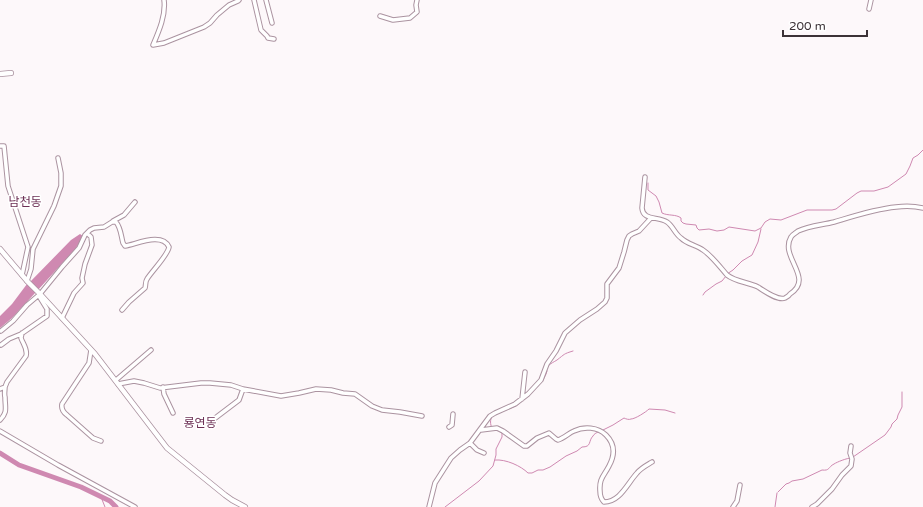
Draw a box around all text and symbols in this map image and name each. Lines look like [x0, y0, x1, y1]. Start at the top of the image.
scale bar [783, 12, 867, 38]
text: 200 m [789, 19, 826, 33]
district label: 남천동 [8, 195, 42, 209]
district label: 룡연동 [183, 416, 217, 430]

